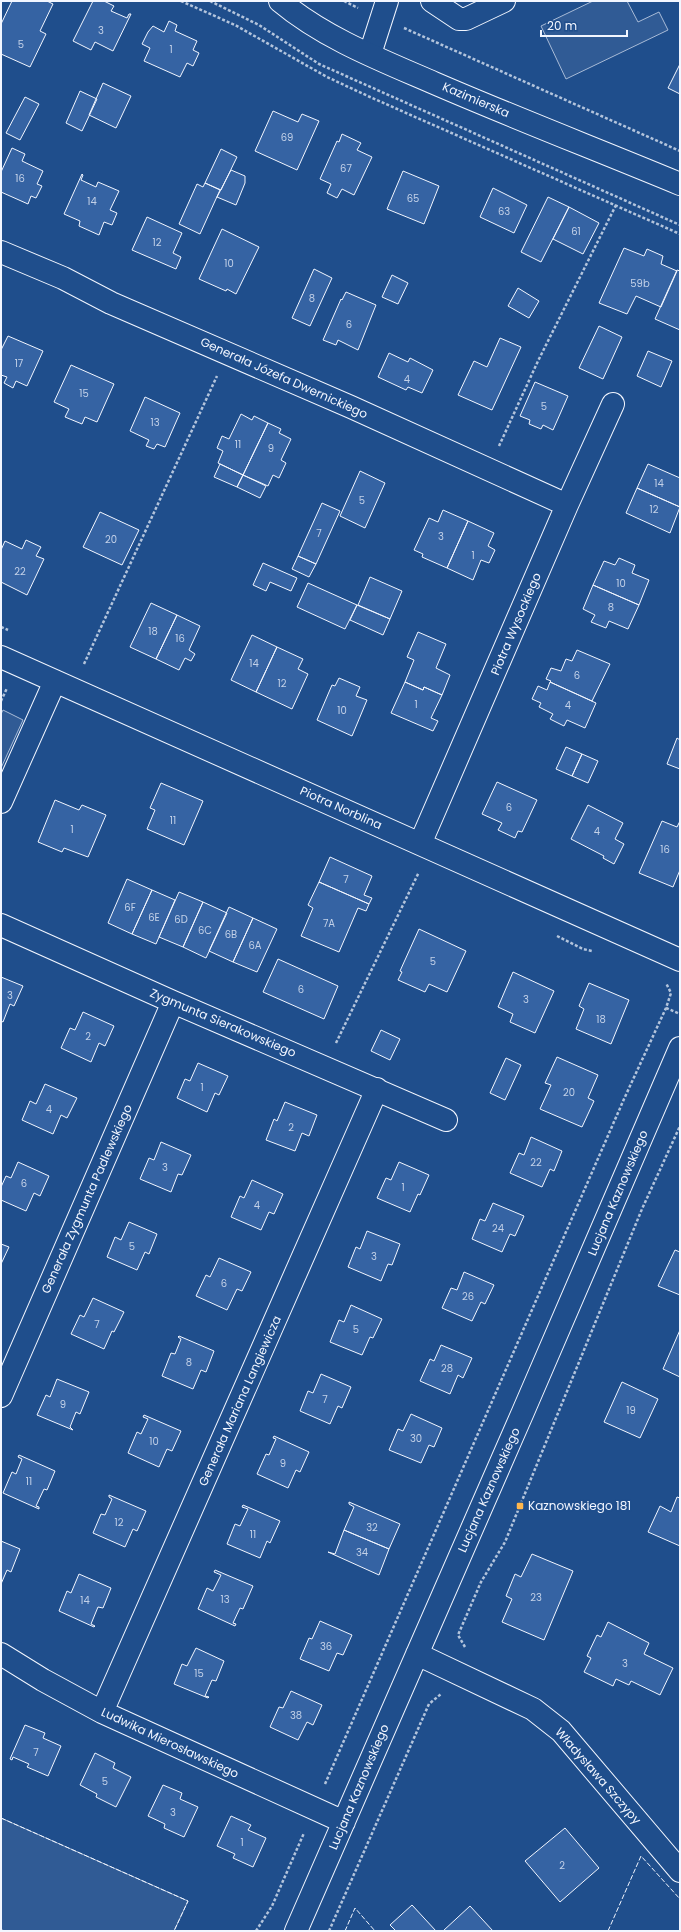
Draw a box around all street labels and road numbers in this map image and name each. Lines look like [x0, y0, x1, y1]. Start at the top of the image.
street label: Kazimierska [440, 78, 512, 121]
street label: Generała Józefa Dwernickiego [198, 333, 371, 422]
street label: Piotra Wysockiego [486, 570, 545, 678]
street label: Piotra Norblina [297, 782, 385, 833]
street label: Zygmunta Sierakowskiego [148, 984, 299, 1061]
street label: Generała Zygmunta Padlewskiego [37, 1101, 136, 1296]
street label: Lucjana Kaznowskiego [583, 1127, 652, 1258]
street label: Generała Mariana Langiewicza [194, 1313, 285, 1489]
street label: Lucjana Kaznowskiego [453, 1424, 524, 1555]
street label: Ludwika Mierosławskiego [99, 1703, 242, 1782]
street label: Lucjana Kaznowskiego [324, 1721, 393, 1852]
street label: Władysława Szczypy [552, 1724, 645, 1828]

